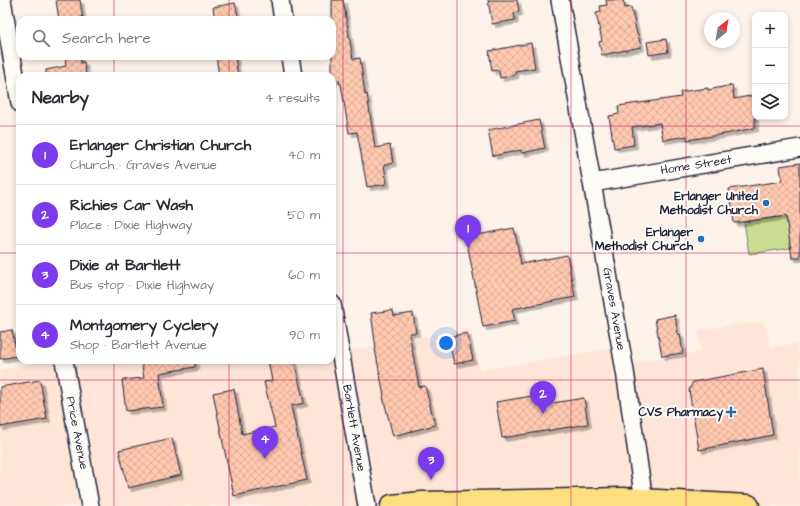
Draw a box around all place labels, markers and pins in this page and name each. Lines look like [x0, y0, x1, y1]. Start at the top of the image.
place label: Erlanger United Methodist Church [660, 188, 759, 219]
marker: Erlanger United Methodist Church [761, 198, 771, 208]
pin: 1 [455, 215, 481, 248]
place label: Erlanger Methodist Church [595, 224, 694, 255]
marker: Erlanger Methodist Church [696, 234, 706, 244]
pin: 2 [530, 381, 556, 414]
place label: CVS Pharmacy [639, 404, 723, 422]
marker: CVS Pharmacy [726, 407, 736, 417]
pin: 4 [252, 426, 278, 459]
pin: 3 [418, 447, 444, 480]

